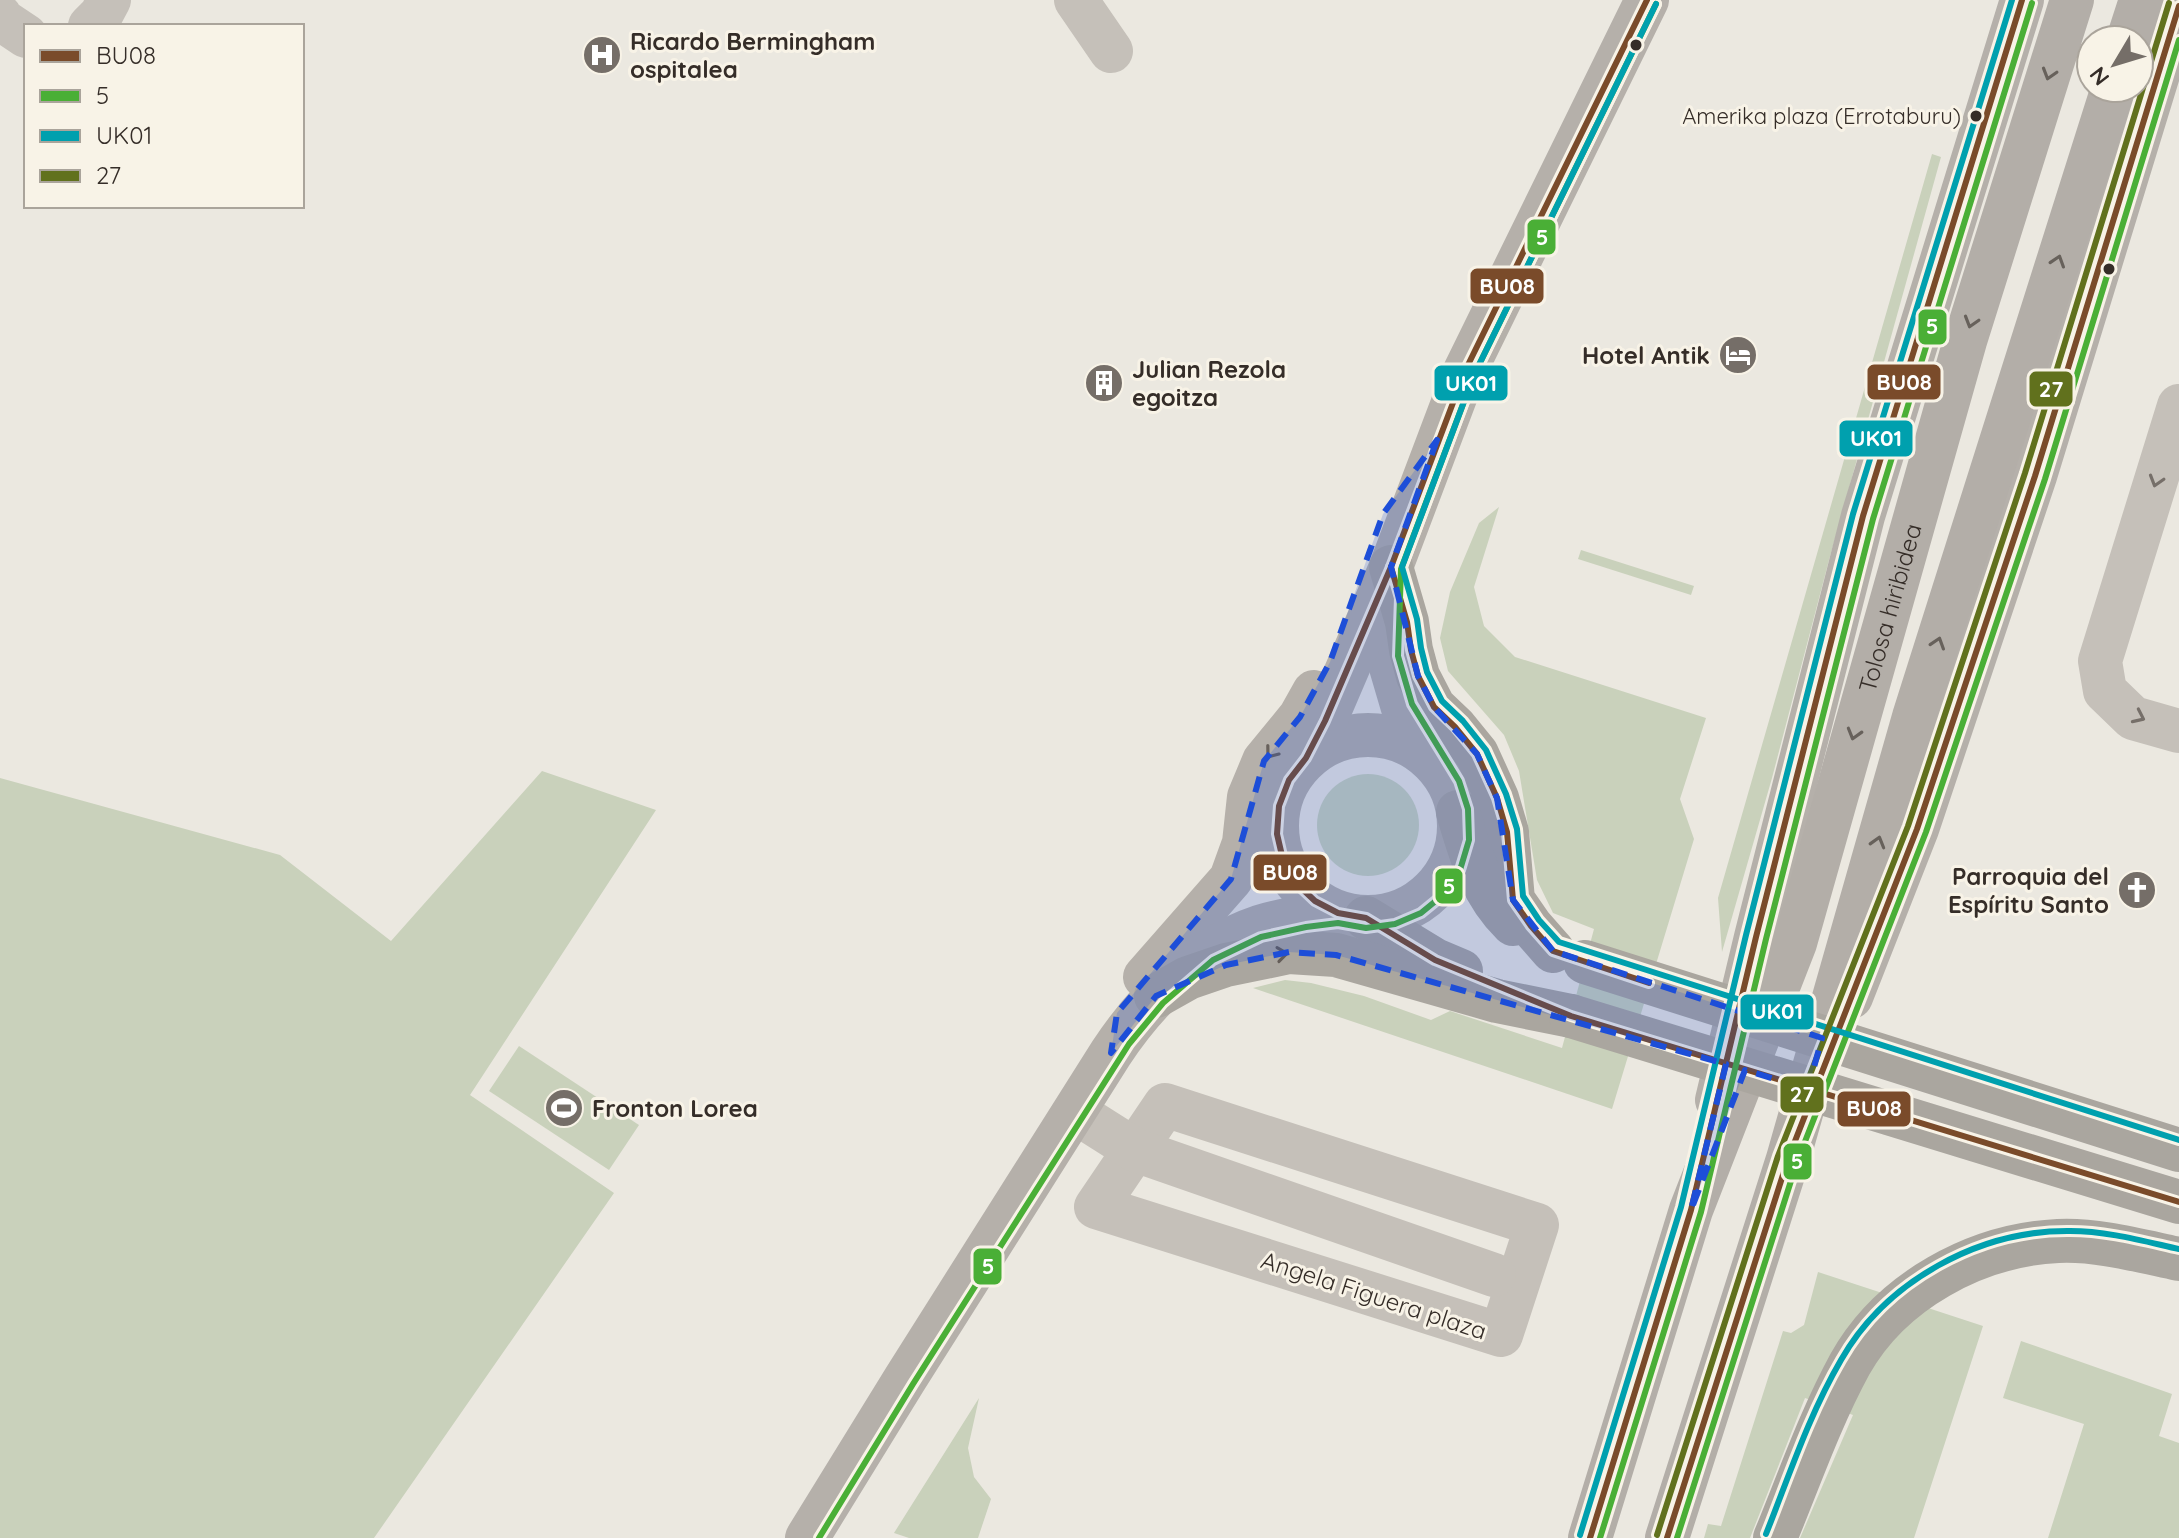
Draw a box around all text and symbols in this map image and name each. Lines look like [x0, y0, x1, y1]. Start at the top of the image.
legend [24, 24, 304, 208]
north arrow [2075, 24, 2155, 104]
place label: Ricardo Bermingham ospitalea [630, 26, 875, 84]
hospital icon: Ricardo Bermingham ospitalea [581, 34, 623, 76]
unlabelled marker [1628, 37, 1644, 53]
text: BU08 [96, 40, 156, 70]
text: N [2083, 61, 2115, 91]
one-way arrow [2042, 67, 2058, 81]
text: 5 [96, 80, 109, 110]
place label: Amerika plaza (Errotaburu) [1682, 102, 1961, 130]
marker: Amerika plaza (Errotaburu) [1968, 108, 1984, 124]
text: UK01 [96, 120, 152, 150]
text: 27 [96, 160, 121, 190]
line badge: 5 [1526, 218, 1557, 256]
text: 5 [1536, 223, 1548, 251]
one-way arrow [2049, 255, 2065, 269]
unlabelled marker [2101, 261, 2117, 277]
line badge: BU08 [1469, 267, 1545, 305]
text: BU08 [1479, 272, 1535, 300]
line badge: 5 [1917, 308, 1948, 346]
text: 5 [1926, 312, 1938, 340]
one-way arrow [1964, 315, 1980, 329]
hotel icon: Hotel Antik [1717, 334, 1759, 376]
place label: Hotel Antik [1582, 340, 1710, 370]
place label: Julian Rezola egoitza [1132, 354, 1286, 412]
building icon: Julian Rezola egoitza [1083, 362, 1125, 404]
line badge: BU08 [1866, 363, 1942, 401]
line badge: UK01 [1433, 364, 1509, 402]
text: BU08 [1876, 368, 1932, 396]
text: UK01 [1445, 369, 1497, 397]
line badge: 27 [2028, 370, 2074, 408]
text: 27 [2039, 375, 2063, 403]
line badge: UK01 [1838, 419, 1914, 458]
text: UK01 [1850, 424, 1902, 452]
one-way arrow [2149, 474, 2165, 487]
street label: Tolosa hiribidea [1852, 520, 1928, 696]
one-way arrow [1928, 636, 1944, 650]
one-way arrow [2130, 707, 2145, 723]
one-way arrow [1847, 727, 1863, 741]
one-way arrow [1266, 745, 1280, 759]
one-way arrow [1869, 836, 1886, 850]
line badge: BU08 [1252, 853, 1328, 892]
text: BU08 [1262, 858, 1318, 886]
place label: Parroquia del Espíritu Santo [1948, 861, 2109, 919]
line badge: 5 [1434, 867, 1464, 905]
church icon: Parroquia del Espíritu Santo [2116, 869, 2158, 911]
text: 5 [1443, 872, 1455, 900]
one-way arrow [1275, 947, 1288, 964]
line badge: UK01 [1739, 993, 1815, 1031]
text: UK01 [1751, 997, 1803, 1025]
line badge: 27 [1779, 1075, 1825, 1114]
text: 27 [1790, 1080, 1814, 1108]
sports icon: Fronton Lorea [543, 1087, 585, 1129]
line badge: BU08 [1836, 1090, 1912, 1128]
place label: Fronton Lorea [592, 1093, 758, 1123]
text: BU08 [1846, 1094, 1902, 1122]
line badge: 5 [1782, 1142, 1813, 1181]
text: 5 [1791, 1147, 1803, 1175]
street label: Angela Figuera plaza [1257, 1244, 1491, 1346]
line badge: 5 [972, 1247, 1003, 1286]
text: 5 [982, 1252, 994, 1280]

